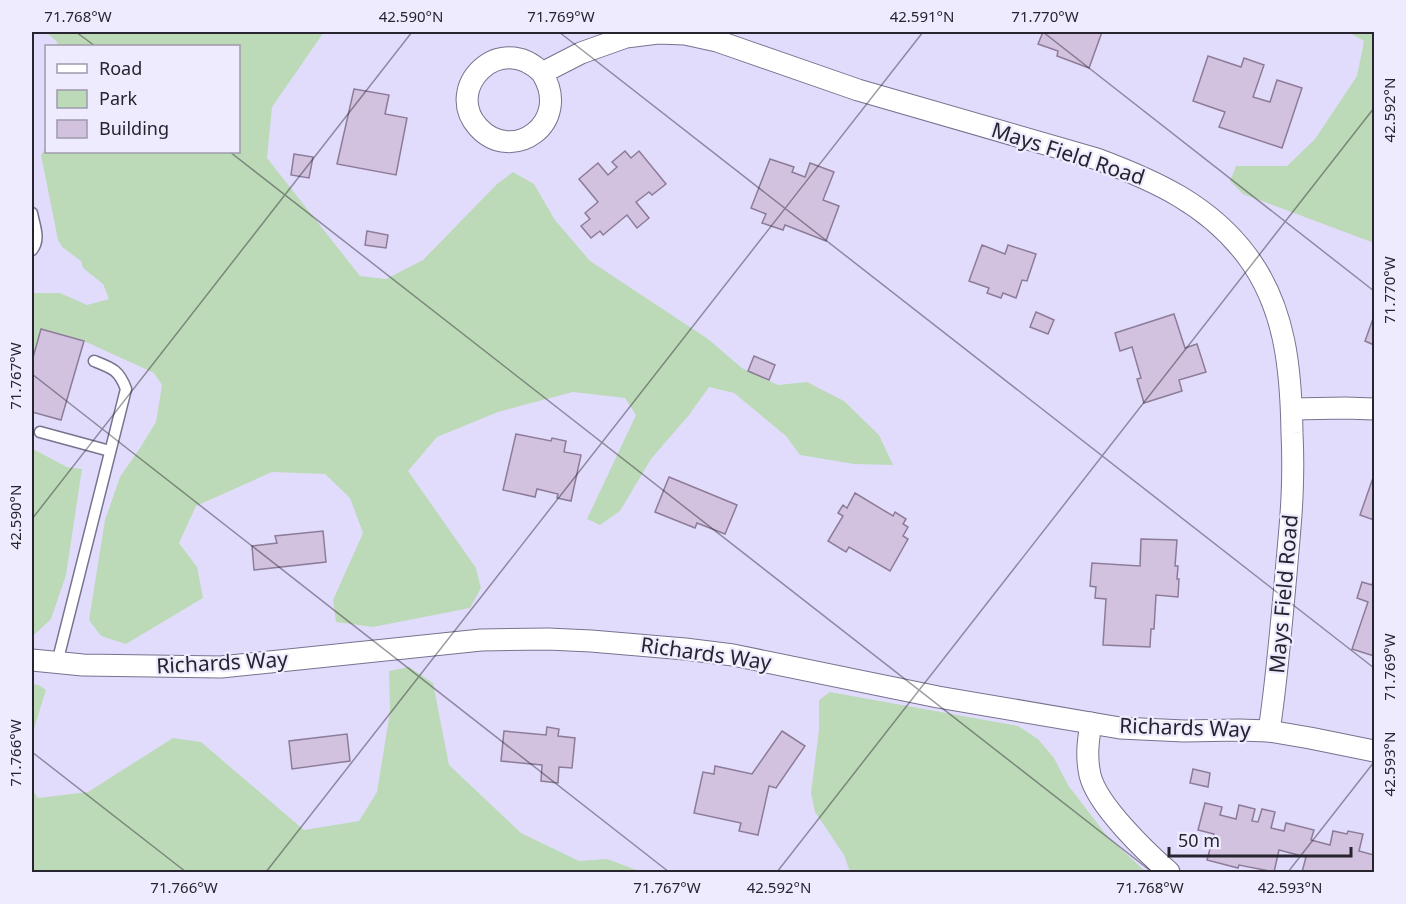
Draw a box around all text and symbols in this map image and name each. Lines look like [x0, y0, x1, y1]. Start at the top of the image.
text: 71.768°W [44, 6, 112, 26]
text: 42.590°N [379, 6, 443, 26]
text: 71.769°W [527, 6, 595, 26]
text: 42.591°N [890, 6, 954, 26]
text: 71.770°W [1011, 6, 1079, 26]
legend [45, 45, 240, 153]
text: Road [99, 56, 142, 80]
text: 42.592°N [1379, 78, 1399, 142]
text: Park [99, 86, 137, 110]
street label: Mays Field Road [988, 115, 1148, 191]
text: Building [99, 116, 169, 140]
text: 71.770°W [1379, 256, 1399, 324]
text: 71.767°W [5, 342, 25, 410]
text: 42.590°N [5, 485, 25, 549]
street label: Mays Field Road [1262, 513, 1304, 675]
street label: Richards Way [639, 630, 774, 676]
text: 71.769°W [1379, 633, 1399, 701]
street label: Richards Way [156, 645, 289, 679]
street label: Richards Way [1119, 711, 1252, 743]
text: 71.766°W [5, 719, 25, 787]
text: 42.593°N [1379, 732, 1399, 796]
scale bar [1169, 820, 1350, 858]
text: 50 m [1178, 828, 1220, 852]
text: 71.766°W [150, 877, 218, 897]
text: 71.767°W [633, 877, 701, 897]
text: 42.592°N [747, 877, 811, 897]
text: 71.768°W [1116, 877, 1184, 897]
text: 42.593°N [1258, 877, 1322, 897]

